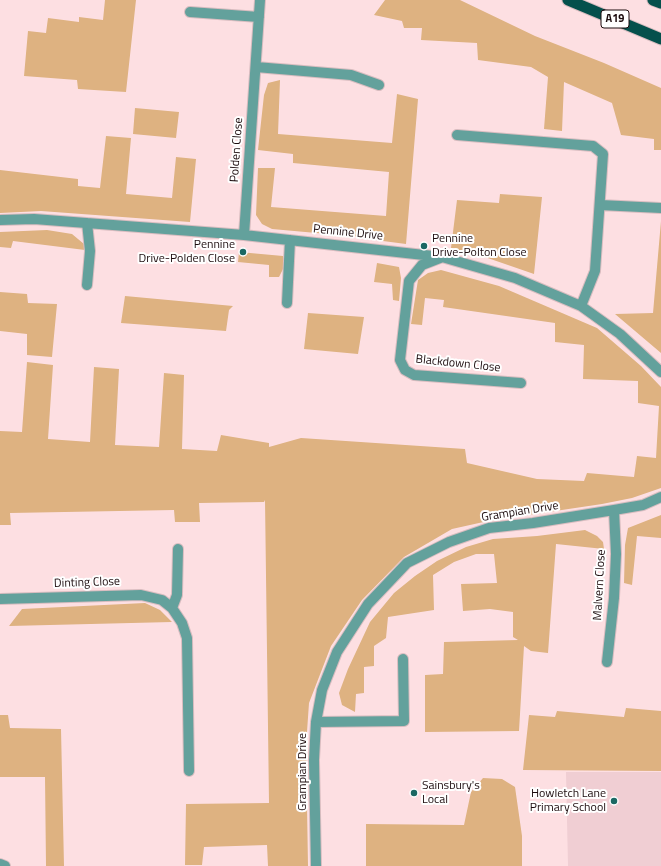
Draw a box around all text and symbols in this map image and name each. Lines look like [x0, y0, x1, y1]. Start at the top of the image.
road number: A19 [601, 10, 629, 28]
street label: Polden Close [228, 117, 246, 183]
street label: Pennine Drive [312, 222, 384, 244]
place label: Pennine Drive-Polton Close [432, 232, 527, 260]
place label: Pennine Drive-Polden Close [139, 238, 235, 266]
marker: Pennine Drive-Polton Close [419, 241, 429, 251]
marker: Pennine Drive-Polden Close [238, 247, 248, 257]
street label: Blackdown Close [415, 352, 501, 376]
street label: Grampian Drive [480, 499, 560, 525]
street label: Malvern Close [591, 549, 609, 621]
street label: Dinting Close [54, 575, 120, 591]
street label: Grampian Drive [296, 733, 310, 811]
place label: Sainsbury's Local [422, 779, 480, 807]
place label: Howletch Lane Primary School [530, 787, 606, 815]
marker: Sainsbury's Local [409, 788, 419, 798]
marker: Howletch Lane Primary School [609, 796, 619, 806]

